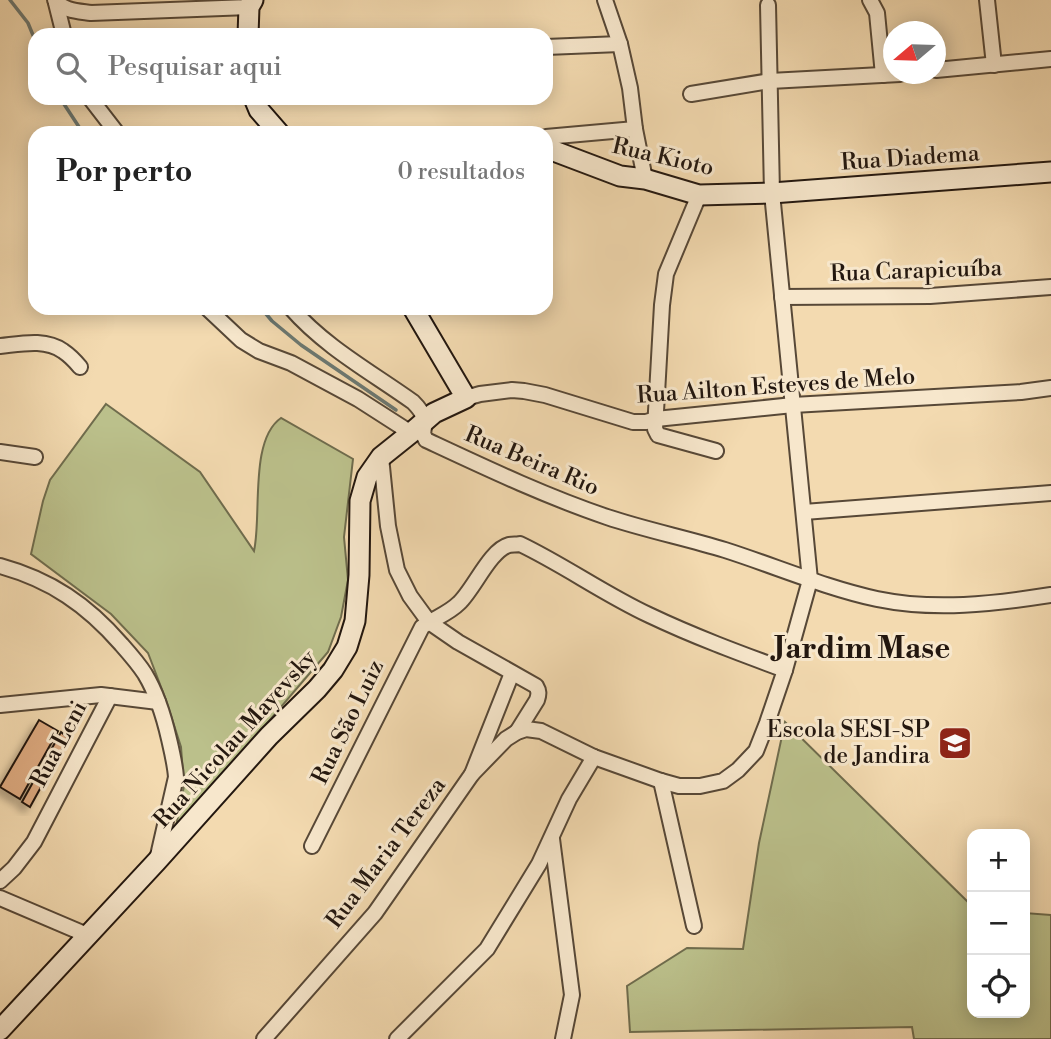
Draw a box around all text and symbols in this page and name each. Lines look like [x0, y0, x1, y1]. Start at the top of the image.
north arrow [883, 21, 946, 84]
search box [28, 28, 553, 105]
icon: search [52, 48, 90, 86]
text: Pesquisar aqui [108, 51, 282, 83]
street label: Rua Kioto [610, 132, 716, 182]
street label: Rua Diadema [840, 139, 981, 177]
text: Por perto [56, 153, 192, 191]
text: 0 resultados [397, 158, 525, 186]
street label: Rua Carapicuíba [829, 254, 1003, 288]
street label: Rua Ailton Esteves de Melo [636, 362, 916, 410]
street label: Rua Beira Rio [461, 420, 603, 502]
district label: Jardim Mase [770, 630, 950, 668]
street label: Rua Nicolau Mayevsky [148, 644, 323, 834]
street label: Rua São Luiz [306, 655, 390, 789]
street label: Rua Leni [25, 696, 93, 792]
place label: Escola SESI-SP de Jandira [767, 716, 930, 770]
school or university icon: Escola SESI-SP de Jandira [936, 724, 974, 762]
street label: Rua Maria Tereza [320, 772, 452, 934]
map controls [967, 829, 1030, 1018]
button: + [967, 829, 1030, 892]
button: − [967, 892, 1030, 955]
button: locate [967, 955, 1030, 1018]

